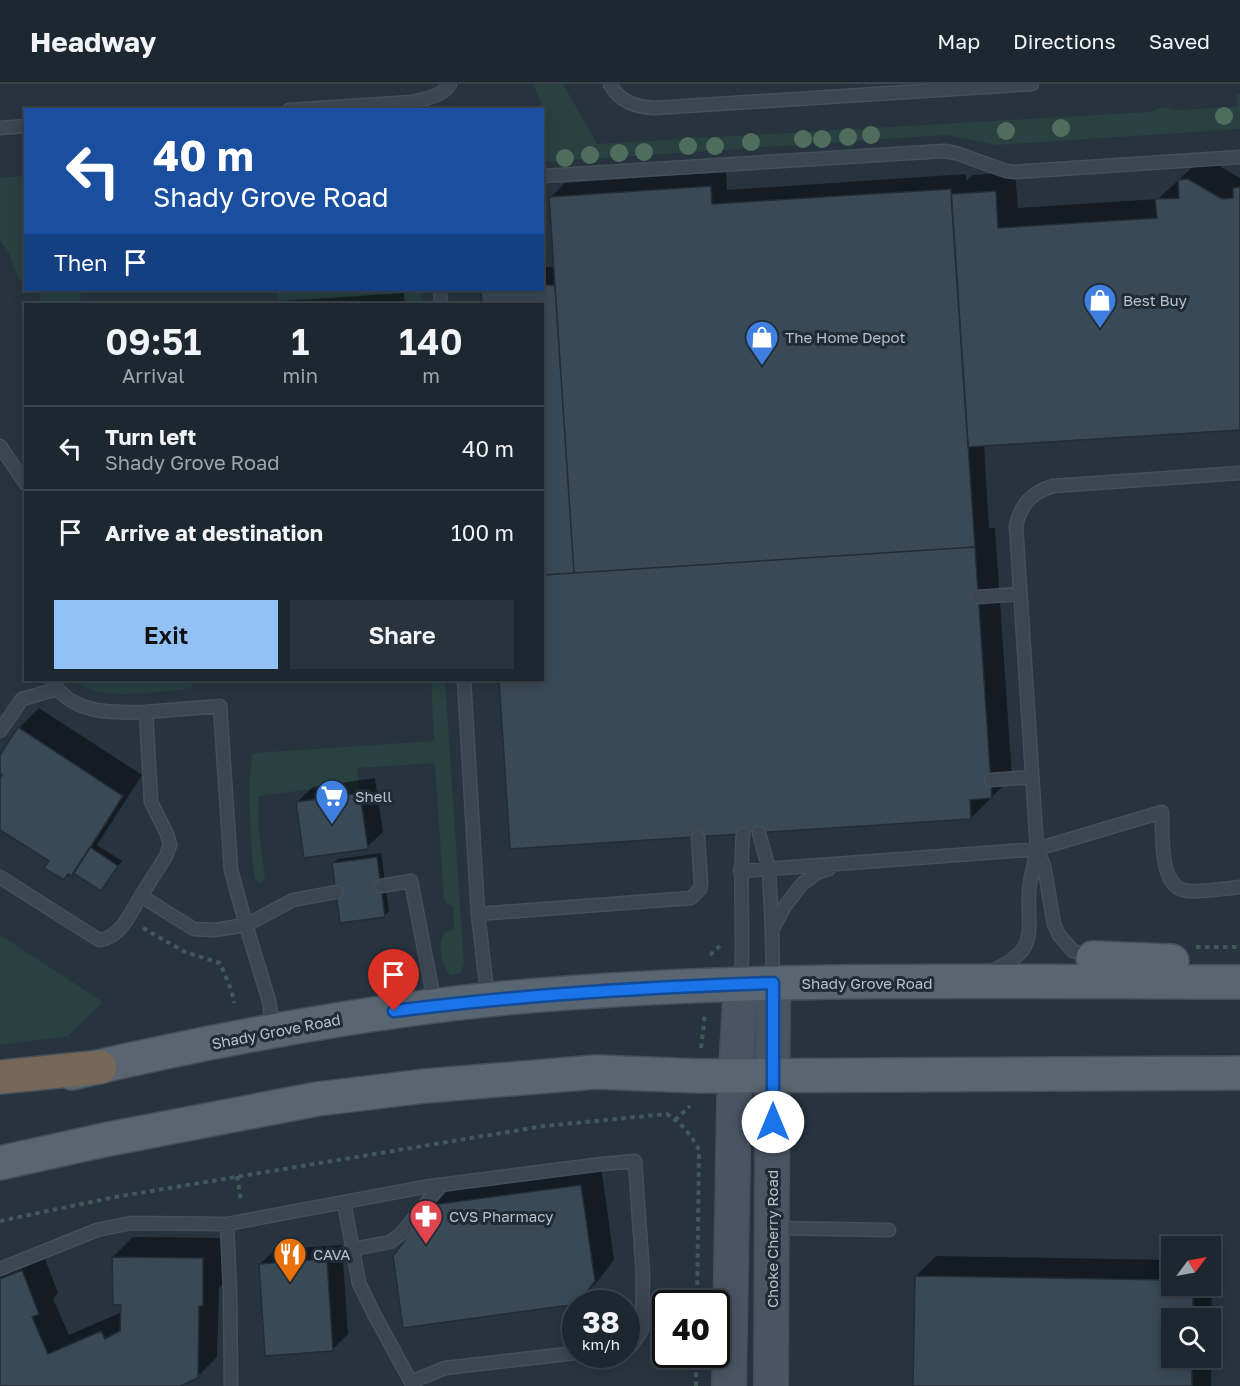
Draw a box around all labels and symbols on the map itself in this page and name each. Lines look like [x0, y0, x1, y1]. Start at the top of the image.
shop icon: Best Buy [1082, 282, 1118, 329]
place label: Best Buy [1123, 291, 1188, 309]
shop icon: The Home Depot [744, 319, 780, 366]
place label: The Home Depot [785, 328, 906, 346]
supermarket icon: Shell [314, 778, 350, 825]
place label: Shell [355, 787, 392, 805]
pin [368, 949, 419, 1011]
street label: Shady Grove Road [802, 974, 932, 992]
street label: Shady Grove Road [210, 1010, 342, 1052]
position arrow [741, 1090, 805, 1154]
street label: Choke Cherry Road [763, 1170, 781, 1308]
pharmacy icon: CVS Pharmacy [408, 1198, 444, 1245]
place label: CVS Pharmacy [449, 1207, 554, 1225]
restaurant icon: CAVA [272, 1236, 308, 1283]
north arrow [1161, 1236, 1221, 1296]
place label: CAVA [313, 1245, 350, 1263]
speed limit sign: 40 [652, 1290, 730, 1368]

